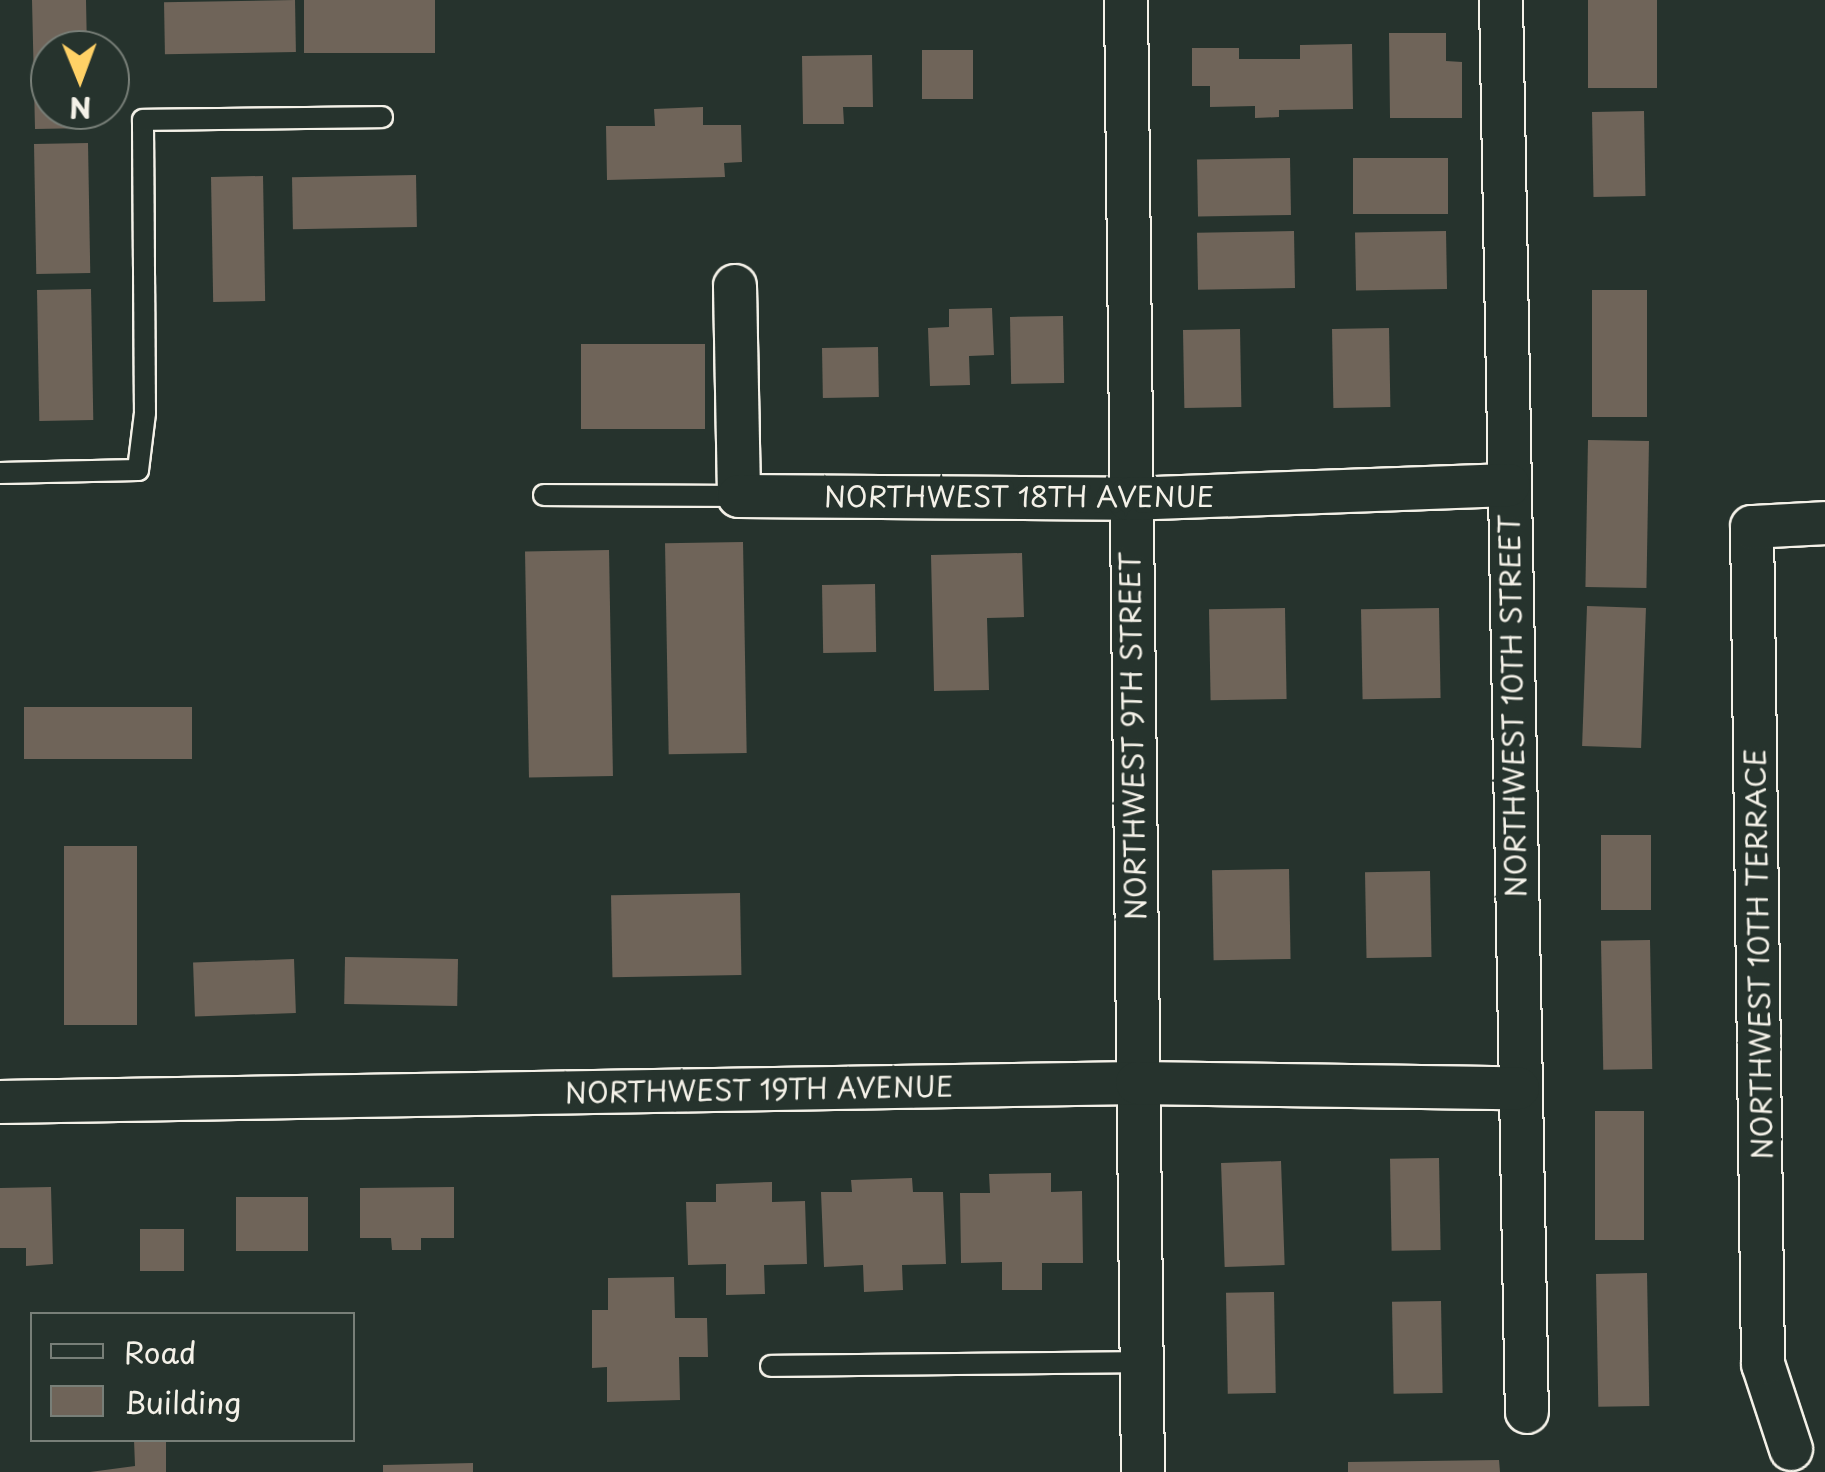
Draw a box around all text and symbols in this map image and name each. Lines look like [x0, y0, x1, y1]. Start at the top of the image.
north arrow [30, 30, 130, 130]
text: N [69, 87, 92, 130]
street label: NORTHWEST 18TH AVENUE [825, 479, 1213, 513]
street label: NORTHWEST 10TH STREET [1492, 514, 1532, 898]
street label: NORTHWEST 9TH STREET [1112, 551, 1152, 921]
street label: NORTHWEST 10TH TERRACE [1738, 749, 1778, 1159]
street label: NORTHWEST 19TH AVENUE [565, 1069, 953, 1109]
legend [30, 1312, 355, 1442]
text: Road [124, 1329, 197, 1374]
text: Building [124, 1379, 241, 1424]

